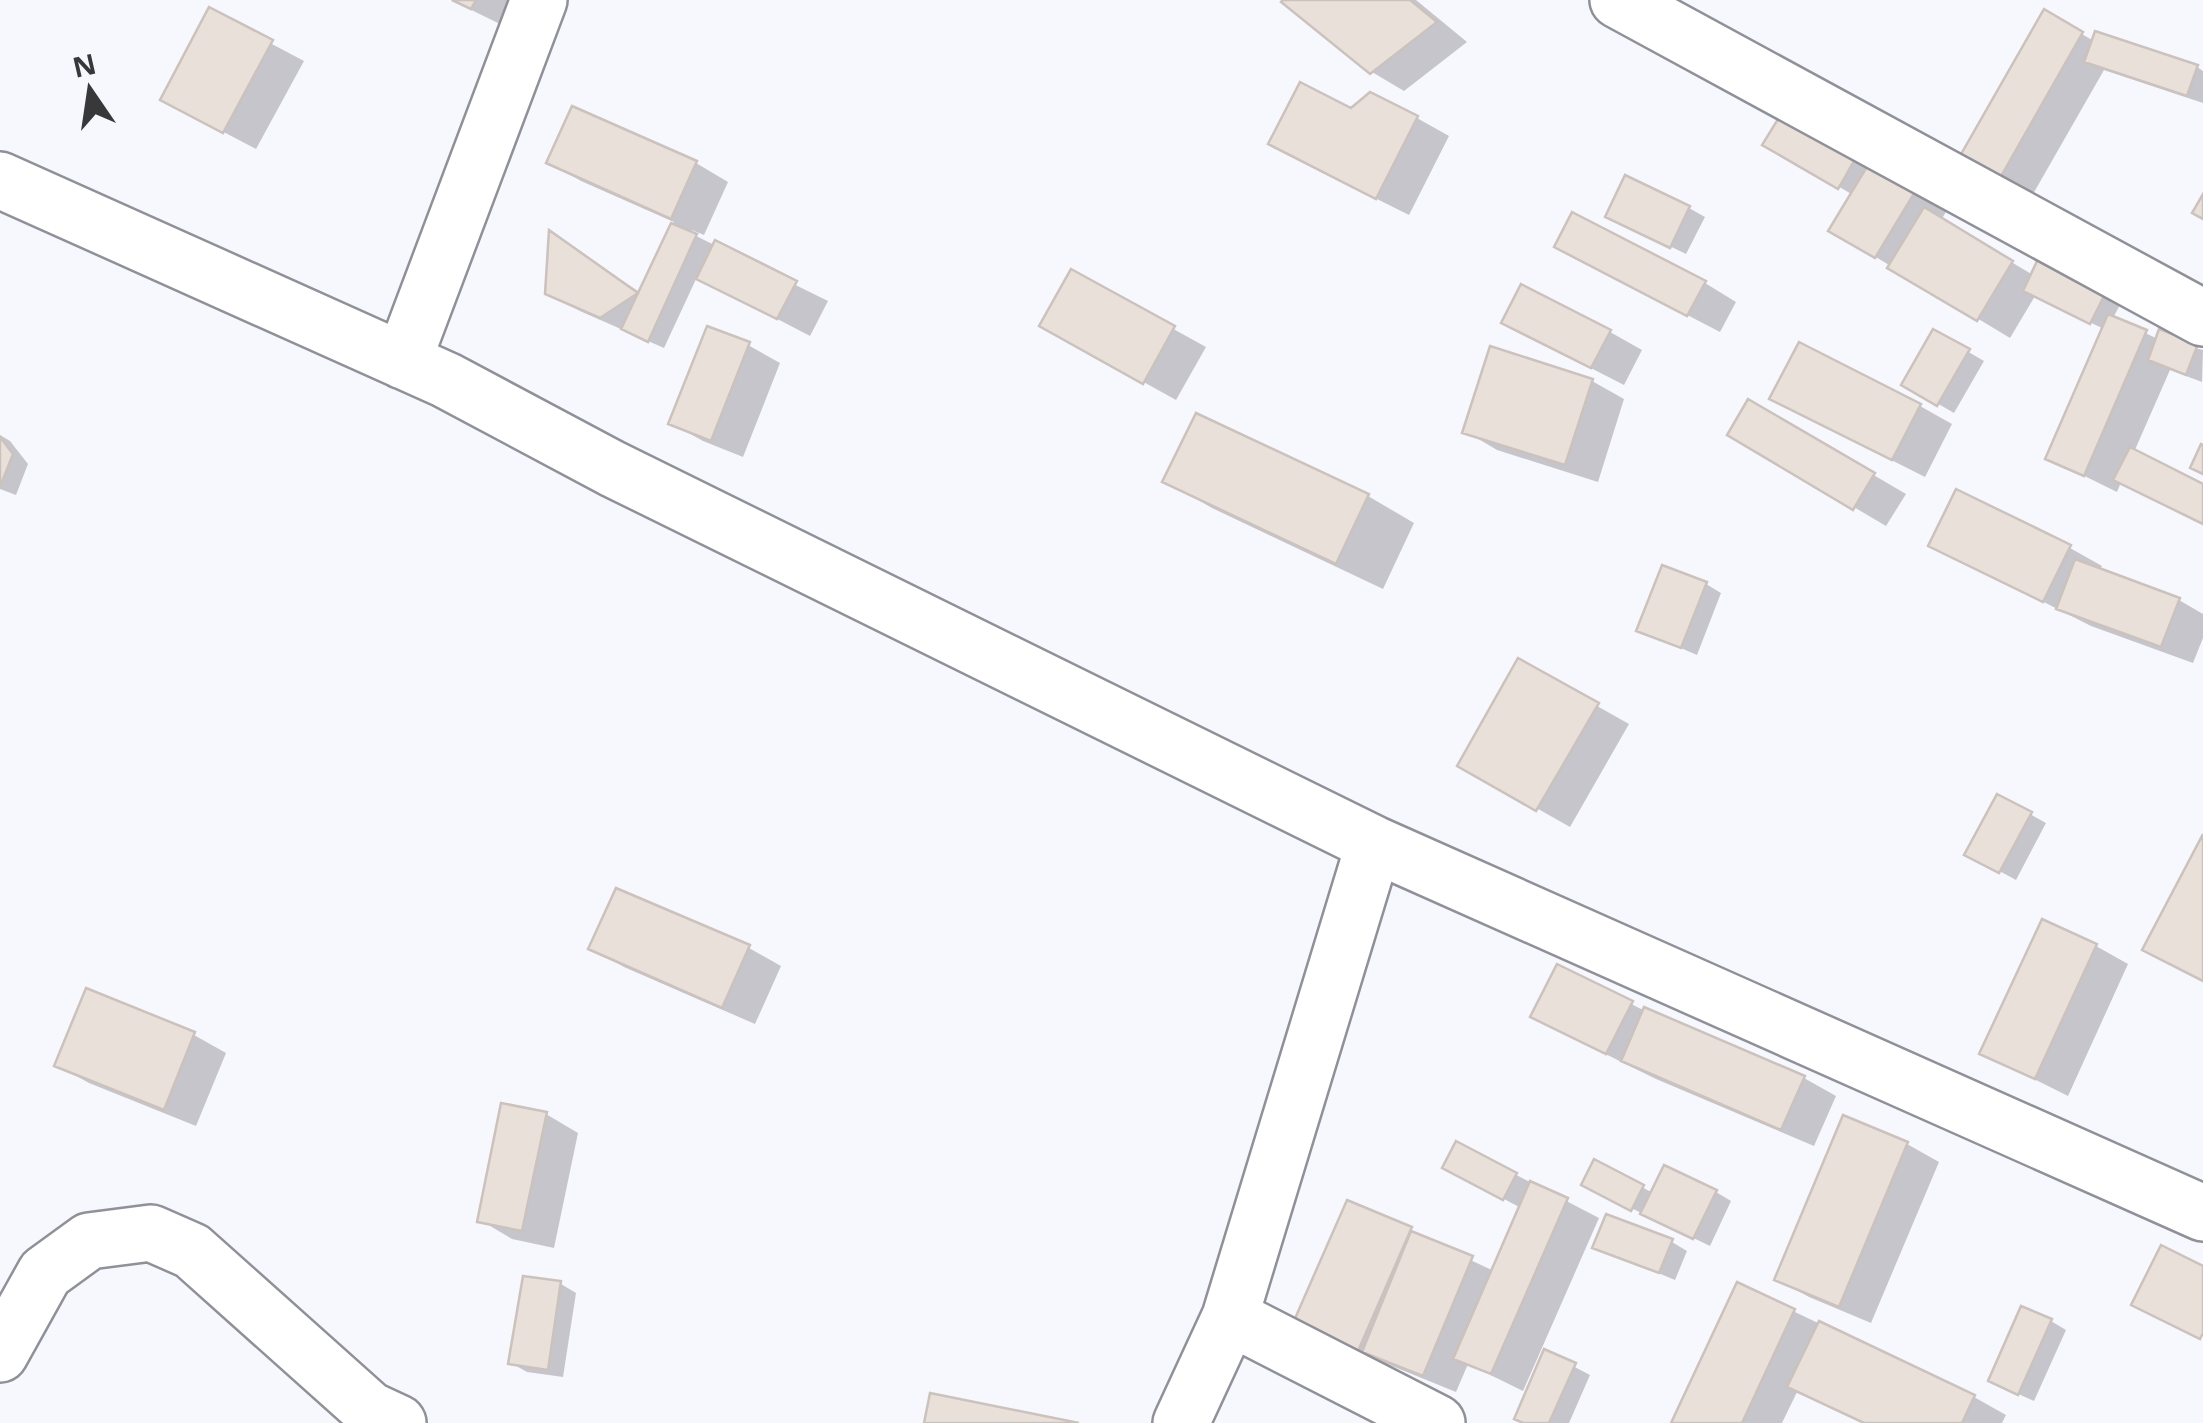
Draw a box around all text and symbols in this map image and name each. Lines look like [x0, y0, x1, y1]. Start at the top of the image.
north arrow [40, 40, 140, 140]
text: N [69, 44, 100, 86]

